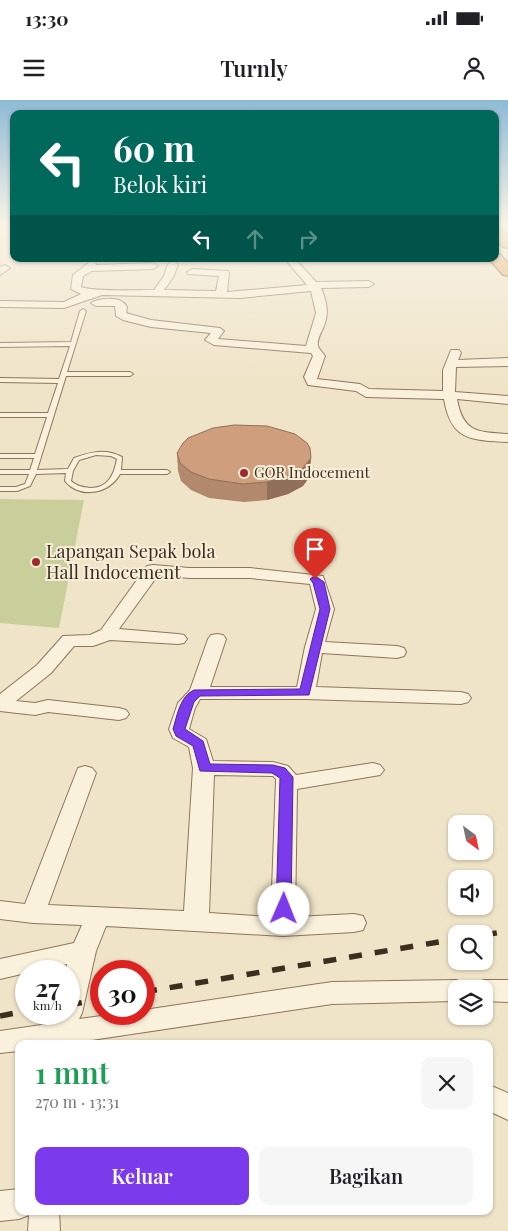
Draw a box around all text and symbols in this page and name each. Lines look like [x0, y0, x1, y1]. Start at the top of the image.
text: 13:30 [25, 5, 68, 31]
text: Turnly [220, 53, 288, 83]
icon: menu [20, 54, 48, 82]
icon: person [460, 54, 488, 82]
text: 60 m [113, 124, 195, 171]
icon: left [30, 130, 95, 195]
text: Belok kiri [113, 169, 207, 199]
icon: left [188, 225, 216, 253]
icon: ahead [241, 225, 269, 253]
icon: right [294, 225, 322, 253]
place label: GOR Indocement [254, 462, 371, 482]
marker: GOR Indocement [238, 467, 250, 479]
pin [294, 528, 336, 579]
icon: arrive [301, 535, 329, 563]
place label: Lapangan Sepak bola Hall Indocement [46, 539, 215, 584]
marker: Lapangan Sepak bola Hall Indocement [30, 556, 42, 568]
north arrow [448, 815, 492, 860]
map controls [448, 815, 493, 1025]
button: sound [448, 870, 493, 915]
position arrow [257, 882, 309, 934]
button: search [448, 925, 493, 970]
speed limit sign: 30 [90, 960, 155, 1025]
text: 27 [35, 970, 60, 1003]
button: layers [448, 980, 493, 1025]
text: km/h [33, 997, 62, 1013]
text: 1 mnt [35, 1052, 109, 1092]
button: close [421, 1057, 473, 1109]
text: 270 m · 13:31 [35, 1091, 119, 1112]
button: Keluar [35, 1147, 249, 1205]
button: Bagikan [259, 1147, 473, 1205]

